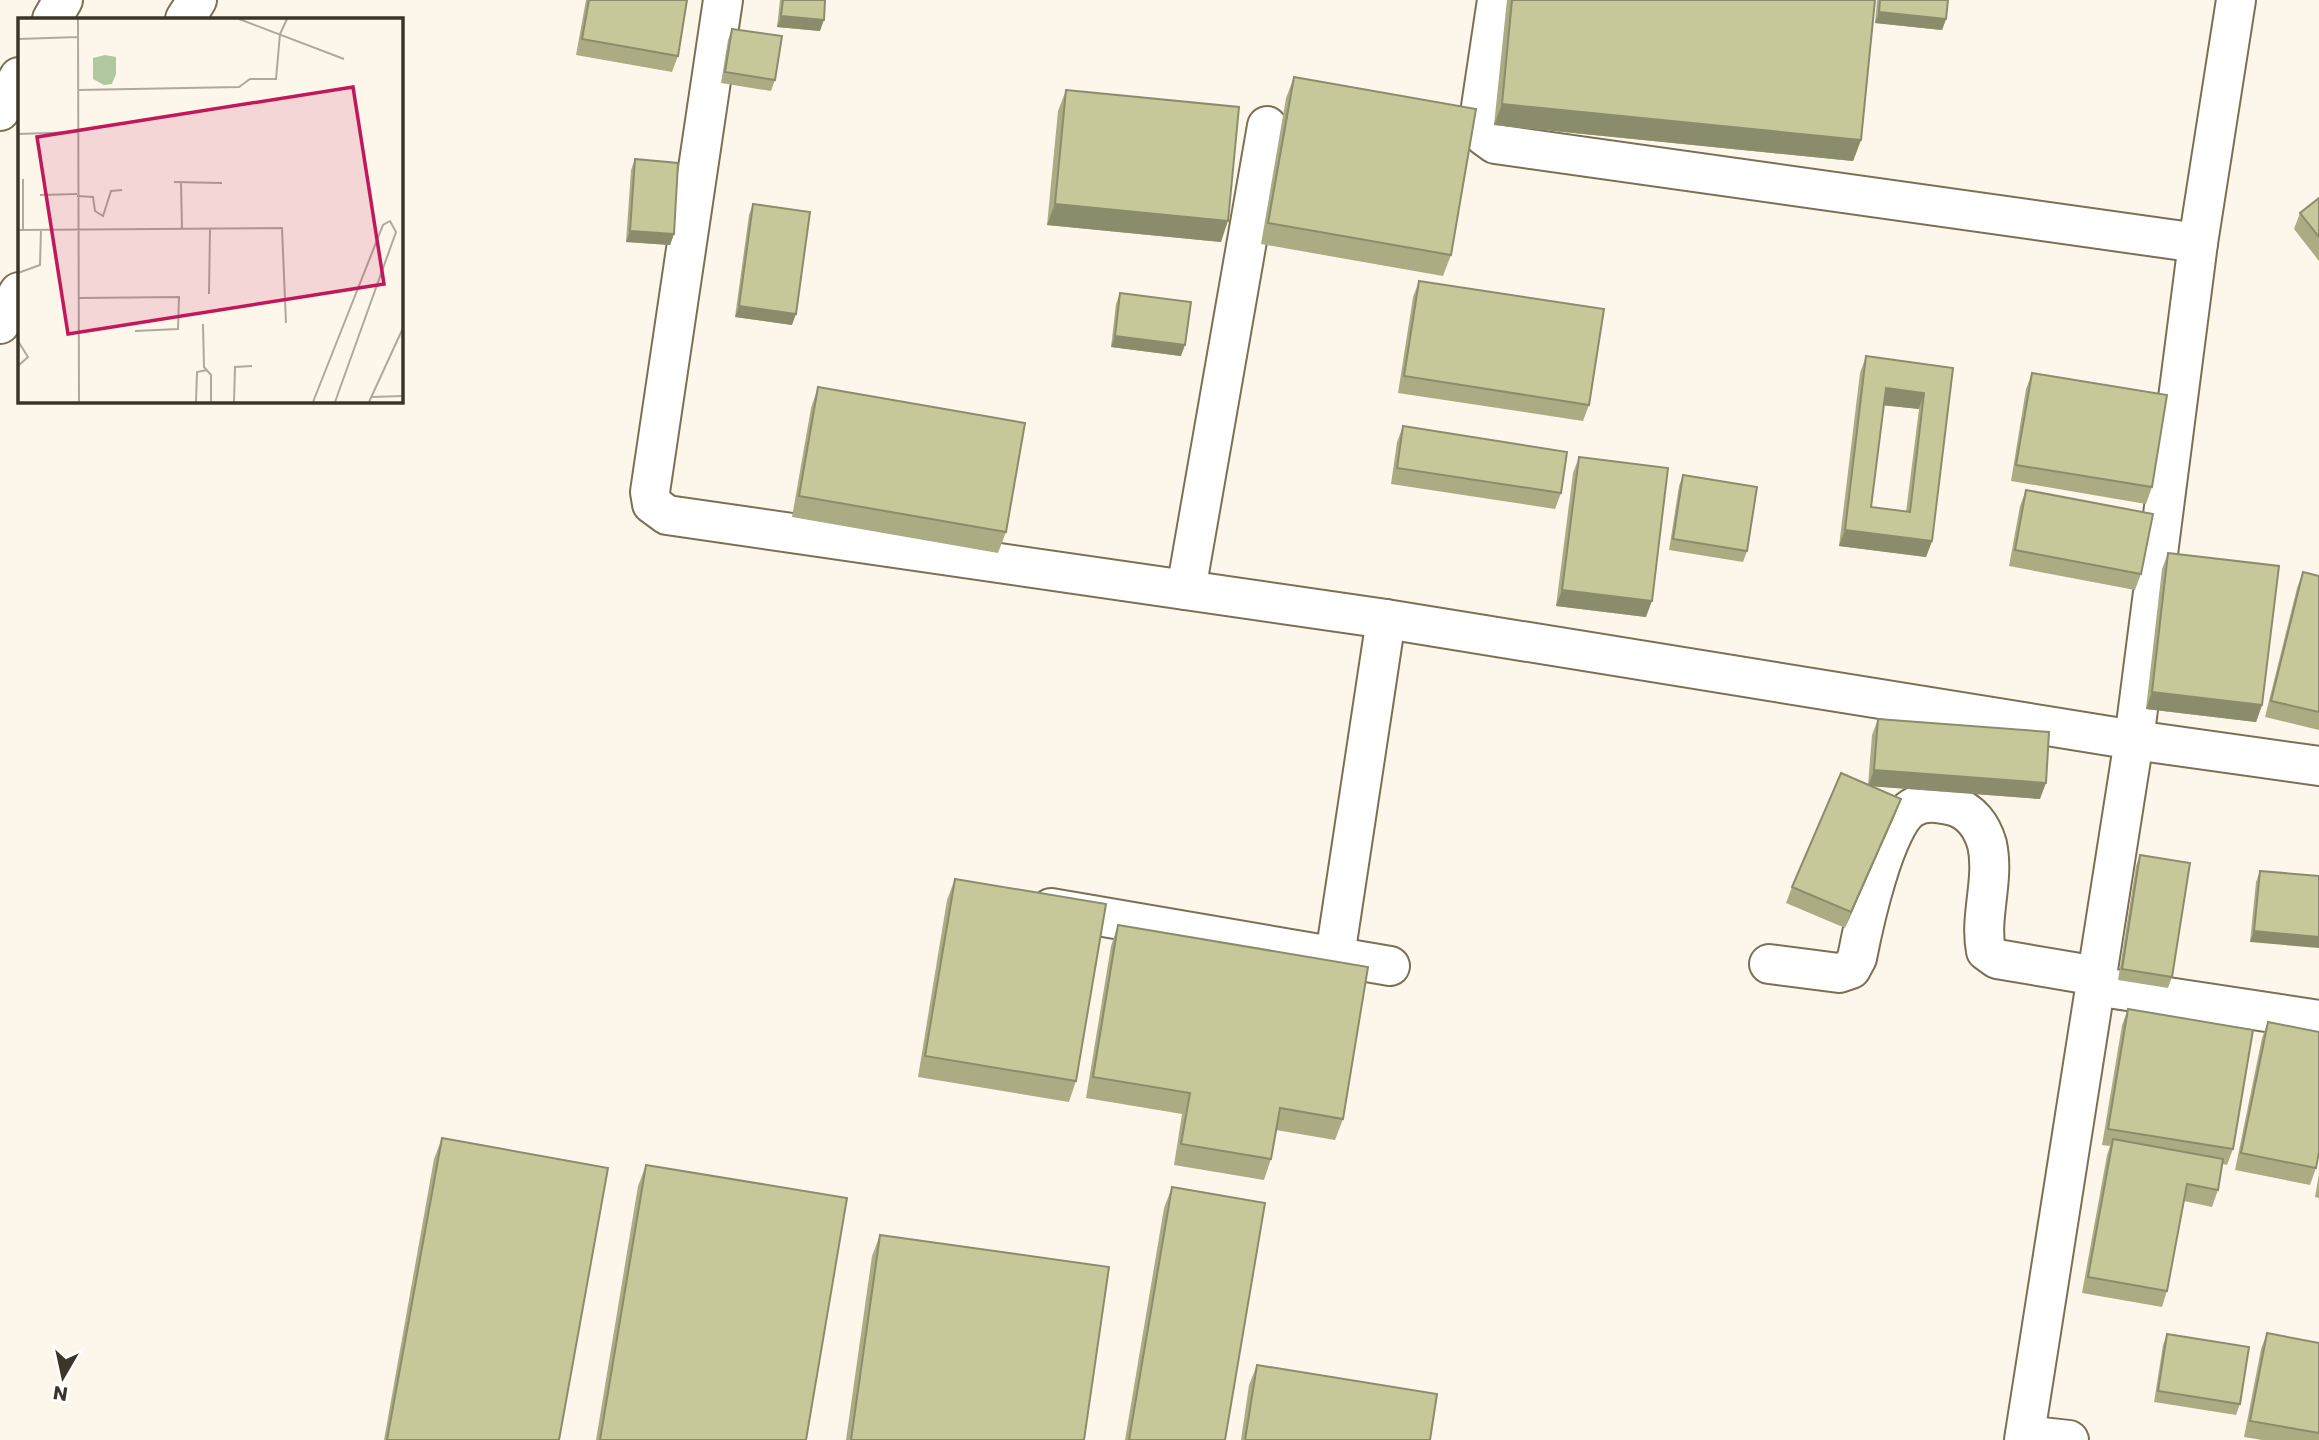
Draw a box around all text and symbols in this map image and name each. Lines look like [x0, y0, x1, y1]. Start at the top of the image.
inset map [18, 18, 402, 402]
north arrow [28, 1342, 98, 1412]
text: N [51, 1379, 70, 1408]

